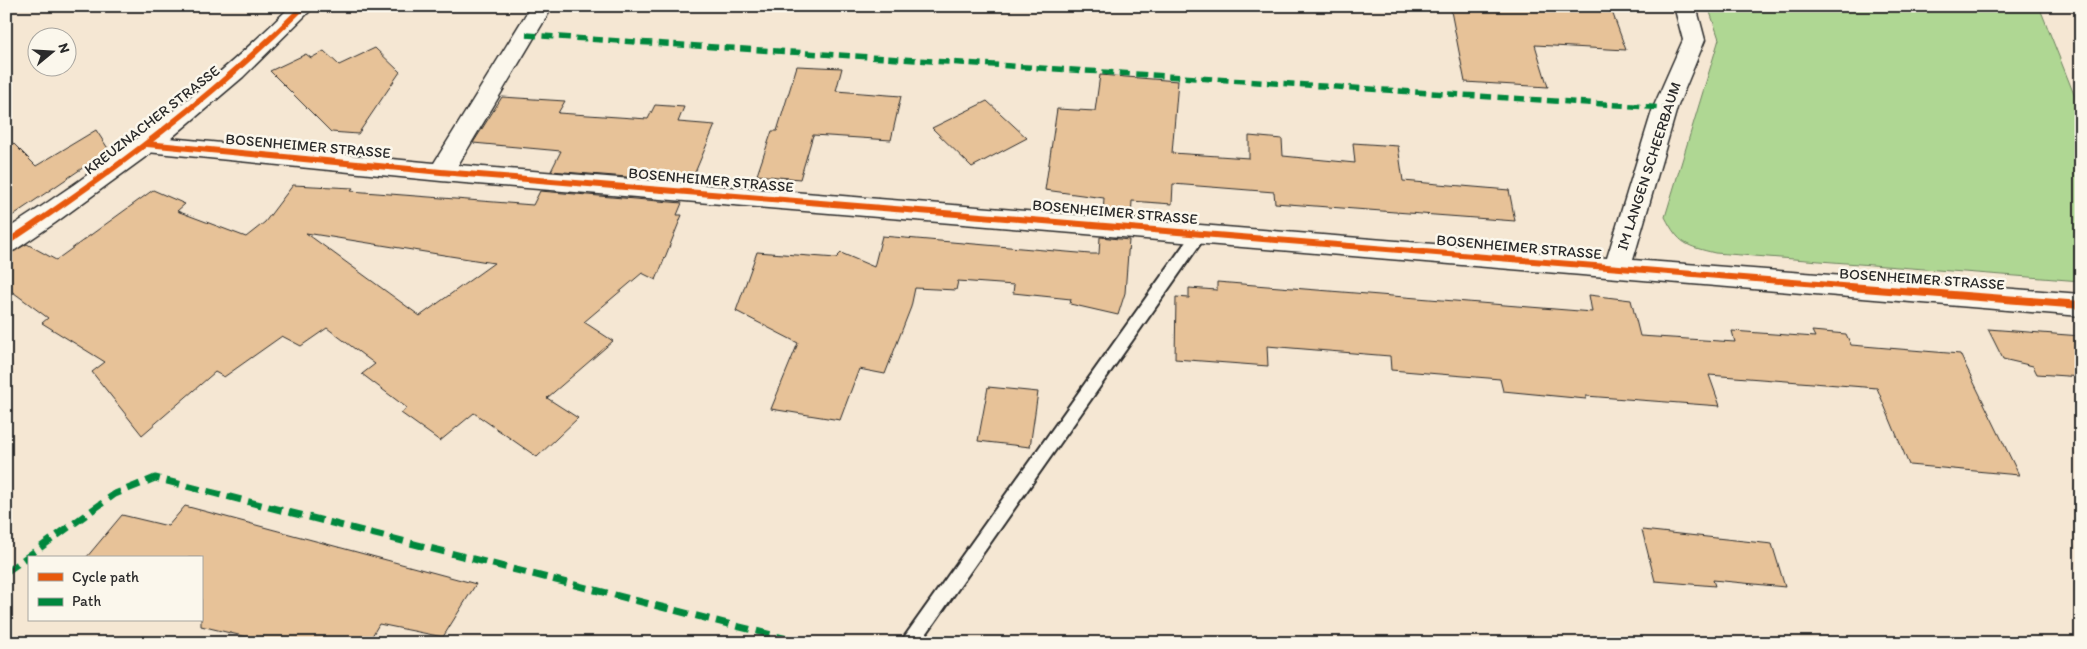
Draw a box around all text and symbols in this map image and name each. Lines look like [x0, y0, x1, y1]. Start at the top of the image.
north arrow [28, 28, 78, 78]
text: N [54, 41, 73, 55]
street label: KREUZNACHER STRASSE [81, 62, 223, 178]
street label: IM LANGEN SCHEERBAUM [1613, 80, 1685, 252]
street label: BOSENHEIMER STRASSE [225, 130, 391, 162]
street label: BOSENHEIMER STRASSE [628, 164, 794, 196]
street label: BOSENHEIMER STRASSE [1032, 196, 1198, 228]
street label: BOSENHEIMER STRASSE [1436, 231, 1602, 263]
street label: BOSENHEIMER STRASSE [1839, 264, 2005, 294]
legend [28, 556, 202, 622]
text: Cycle path [72, 568, 139, 586]
text: Path [72, 592, 101, 610]

